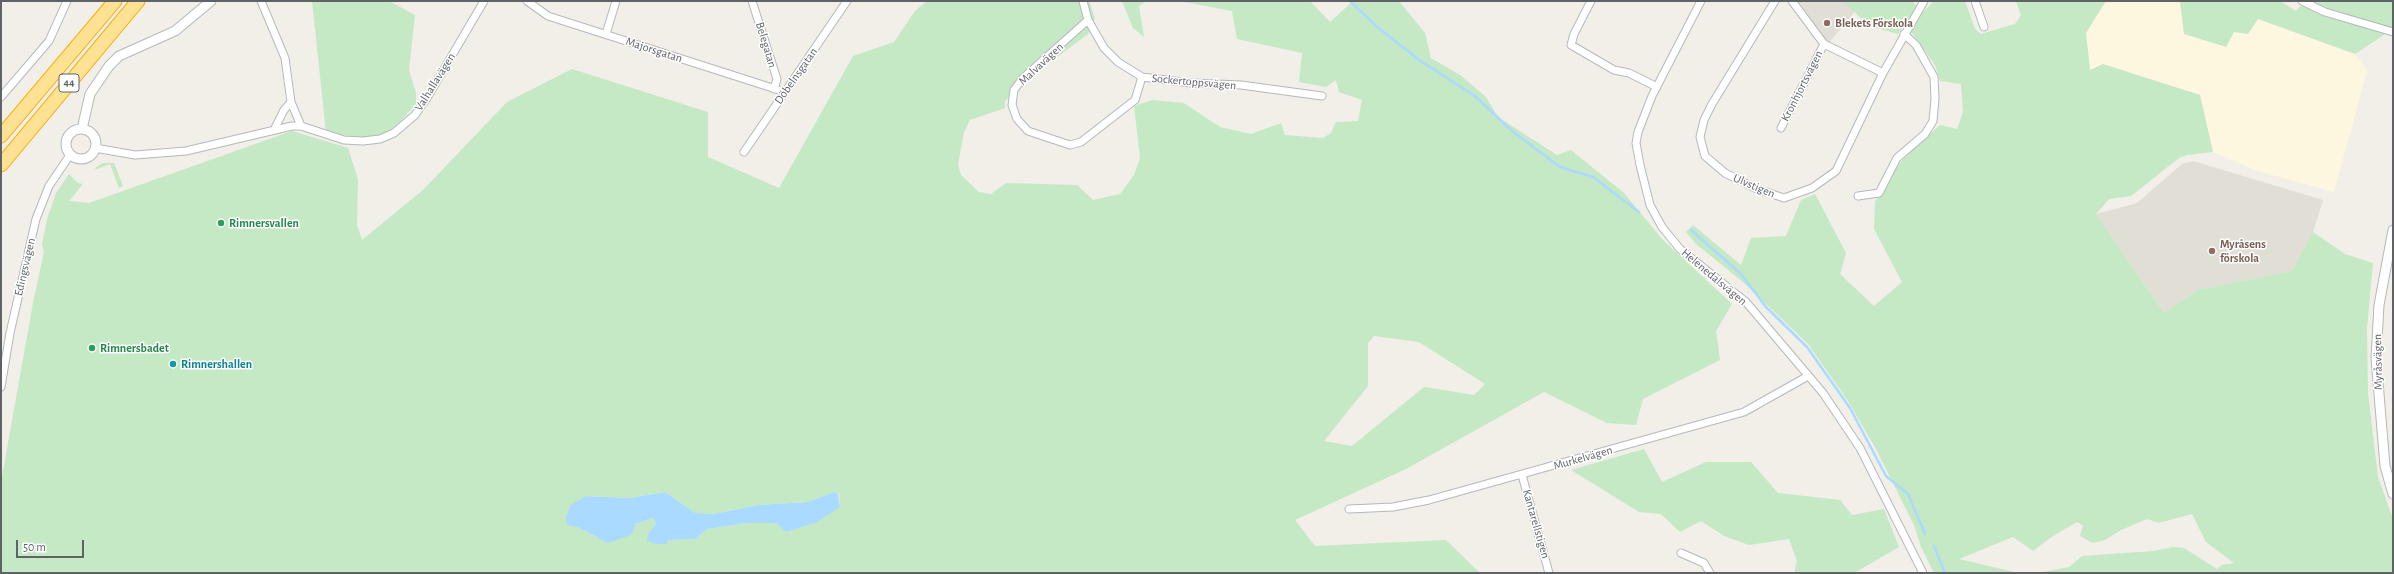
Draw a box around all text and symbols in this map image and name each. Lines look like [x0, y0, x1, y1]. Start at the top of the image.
place label: Blekets Förskola [1835, 16, 1913, 30]
marker: Blekets Förskola [1822, 18, 1832, 28]
street label: Belegatan [752, 20, 780, 70]
street label: Majorsgatan [624, 34, 684, 66]
street label: Malvavägen [1016, 40, 1066, 88]
street label: Döbelnsgatan [771, 45, 821, 107]
street label: Kronhjortsvägen [1778, 48, 1826, 124]
street label: Valhallavägen [411, 50, 459, 114]
street label: Sockertoppsvägen [1151, 71, 1237, 93]
road number: 44 [59, 74, 79, 92]
street label: Ulvstigen [1731, 171, 1777, 201]
place label: Rimnersvallen [229, 216, 299, 230]
marker: Rimnersvallen [216, 218, 226, 228]
street label: Edingsvägen [11, 237, 39, 297]
place label: Myråsens förskola [2220, 237, 2266, 265]
street label: Helenedalsvägen [1678, 245, 1750, 309]
marker: Myråsens förskola [2207, 246, 2217, 256]
street label: Myråsvägen [2370, 334, 2386, 390]
place label: Rimnersbadet [100, 341, 169, 355]
marker: Rimnersbadet [87, 343, 97, 353]
place label: Rimnershallen [181, 357, 252, 371]
marker: Rimnershallen [168, 359, 178, 369]
street label: Murkelvägen [1552, 443, 1614, 473]
street label: Kantarellstigen [1519, 488, 1553, 560]
scale bar [18, 532, 86, 558]
text: 50 m [23, 541, 46, 553]

